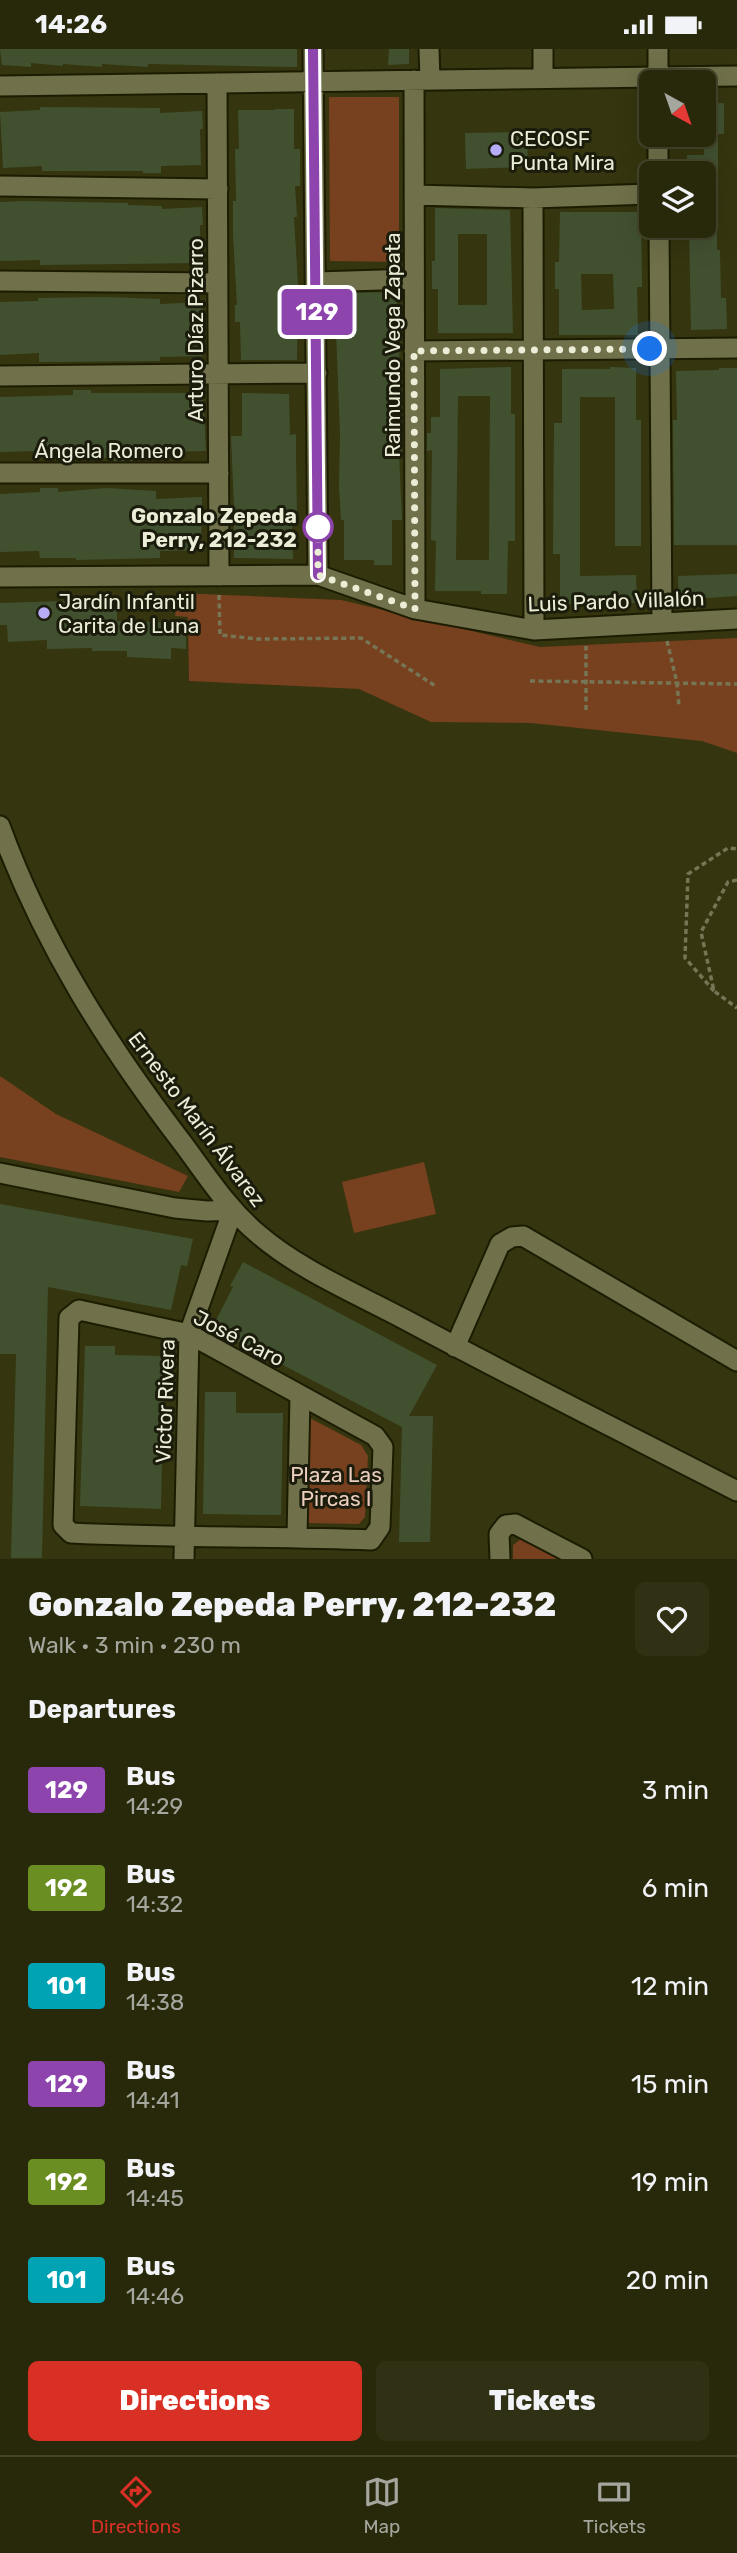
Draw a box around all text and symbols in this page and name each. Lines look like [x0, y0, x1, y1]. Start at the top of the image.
text: 14:26 [35, 9, 107, 40]
north arrow [639, 70, 716, 147]
map controls [639, 70, 716, 238]
place label: CECOSF Punta Mira [510, 126, 615, 175]
marker: CECOSF Punta Mira [488, 142, 504, 158]
button: layers [639, 161, 716, 238]
street label: Raimundo Vega Zapata [380, 232, 405, 458]
street label: Arturo Díaz Pizarro [183, 238, 208, 422]
line badge: 129 [277, 289, 357, 335]
text: 129 [296, 298, 338, 326]
your location [632, 331, 667, 366]
street label: Ángela Romero [35, 438, 183, 463]
place label: Gonzalo Zepeda Perry, 212-232 [131, 503, 297, 552]
marker: Gonzalo Zepeda Perry, 212-232 [303, 512, 333, 542]
street label: Luis Pardo Villalón [527, 585, 705, 617]
place label: Jardín Infantil Carita de Luna [58, 589, 199, 638]
marker: Jardín Infantil Carita de Luna [36, 605, 52, 621]
street label: Ernesto Marín Álvarez [123, 1027, 271, 1211]
street label: José Caro [189, 1305, 289, 1371]
street label: Victor Rivera [150, 1338, 180, 1464]
park label: Plaza Las Pircas I [290, 1462, 382, 1511]
button: heart [635, 1582, 709, 1656]
text: Gonzalo Zepeda Perry, 212-232 [28, 1585, 556, 1624]
text: Walk · 3 min · 230 m [28, 1631, 241, 1659]
text: Departures [28, 1694, 176, 1725]
text: Bus [126, 1761, 175, 1792]
text: 3 min [642, 1775, 709, 1806]
text: 129 [45, 1776, 88, 1804]
text: 14:29 [126, 1792, 183, 1820]
text: Bus [126, 1859, 175, 1890]
text: 6 min [642, 1873, 709, 1904]
text: 192 [45, 1874, 88, 1902]
text: 14:32 [126, 1890, 183, 1918]
text: Bus [126, 1957, 175, 1988]
text: 12 min [631, 1971, 709, 2002]
text: 101 [46, 1972, 87, 2000]
text: 14:38 [126, 1988, 184, 2016]
text: Bus [126, 2055, 175, 2086]
text: 15 min [631, 2069, 709, 2100]
text: 129 [45, 2070, 88, 2098]
text: 14:41 [126, 2086, 180, 2114]
text: Bus [126, 2153, 175, 2184]
text: 19 min [631, 2167, 709, 2198]
text: 192 [45, 2168, 88, 2196]
text: 14:45 [126, 2184, 184, 2212]
text: Bus [126, 2251, 175, 2282]
text: 20 min [626, 2265, 709, 2296]
text: 101 [46, 2266, 87, 2294]
text: 14:46 [126, 2282, 184, 2310]
button: Directions [28, 2361, 362, 2441]
button: Tickets [376, 2361, 709, 2441]
tab: Directions [91, 2473, 181, 2538]
tab: Map [363, 2473, 401, 2538]
tab: Tickets [583, 2473, 646, 2538]

